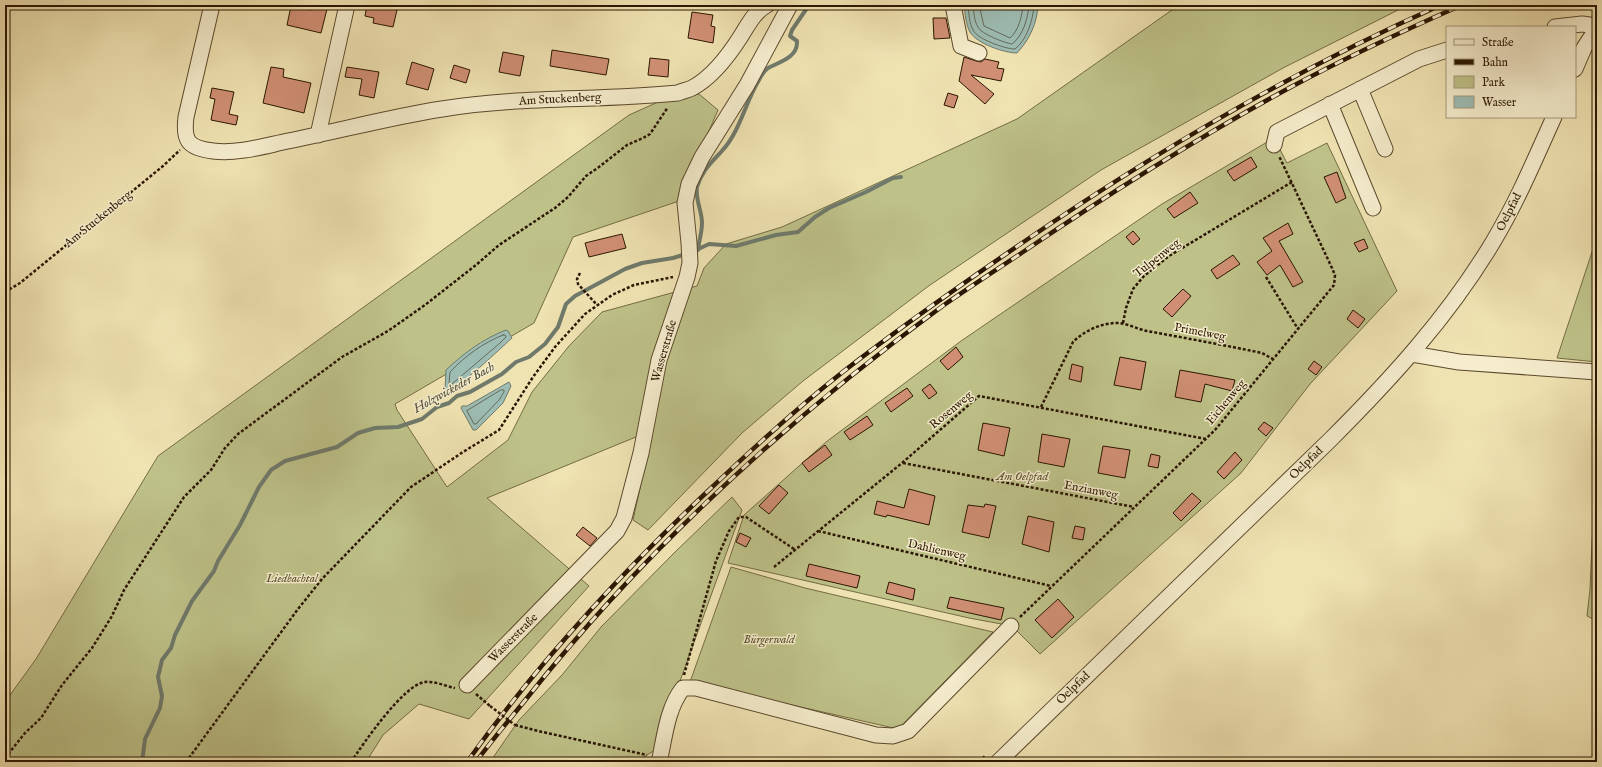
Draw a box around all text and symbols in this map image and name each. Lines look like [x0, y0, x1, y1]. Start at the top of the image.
legend [1446, 26, 1576, 118]
text: Straße [1482, 35, 1514, 50]
text: Bahn [1482, 55, 1509, 70]
text: Park [1482, 75, 1505, 90]
street label: Am Stuckenberg [517, 89, 602, 109]
text: Wasser [1482, 95, 1517, 110]
street label: Am Stuckenberg [60, 187, 135, 251]
street label: Oelpfad [1493, 190, 1526, 234]
street label: Tulpenweg [1131, 235, 1184, 282]
street label: Wasserstraße [648, 318, 680, 384]
street label: Primelweg [1173, 320, 1228, 344]
water label: Holzwickeder Bach [409, 358, 498, 418]
street label: Eichenweg [1203, 376, 1250, 428]
street label: Rosenweg [927, 387, 976, 432]
street label: Oelpfad [1286, 443, 1327, 483]
park label: Am Oelpfad [994, 469, 1049, 484]
street label: Enzianweg [1063, 477, 1120, 503]
street label: Dahlienweg [906, 536, 968, 564]
park label: Liedbachtal [265, 571, 319, 586]
street label: Wasserstraße [485, 610, 541, 666]
park label: Bürgerwald [743, 632, 796, 648]
street label: Oelpfad [1053, 668, 1094, 708]

